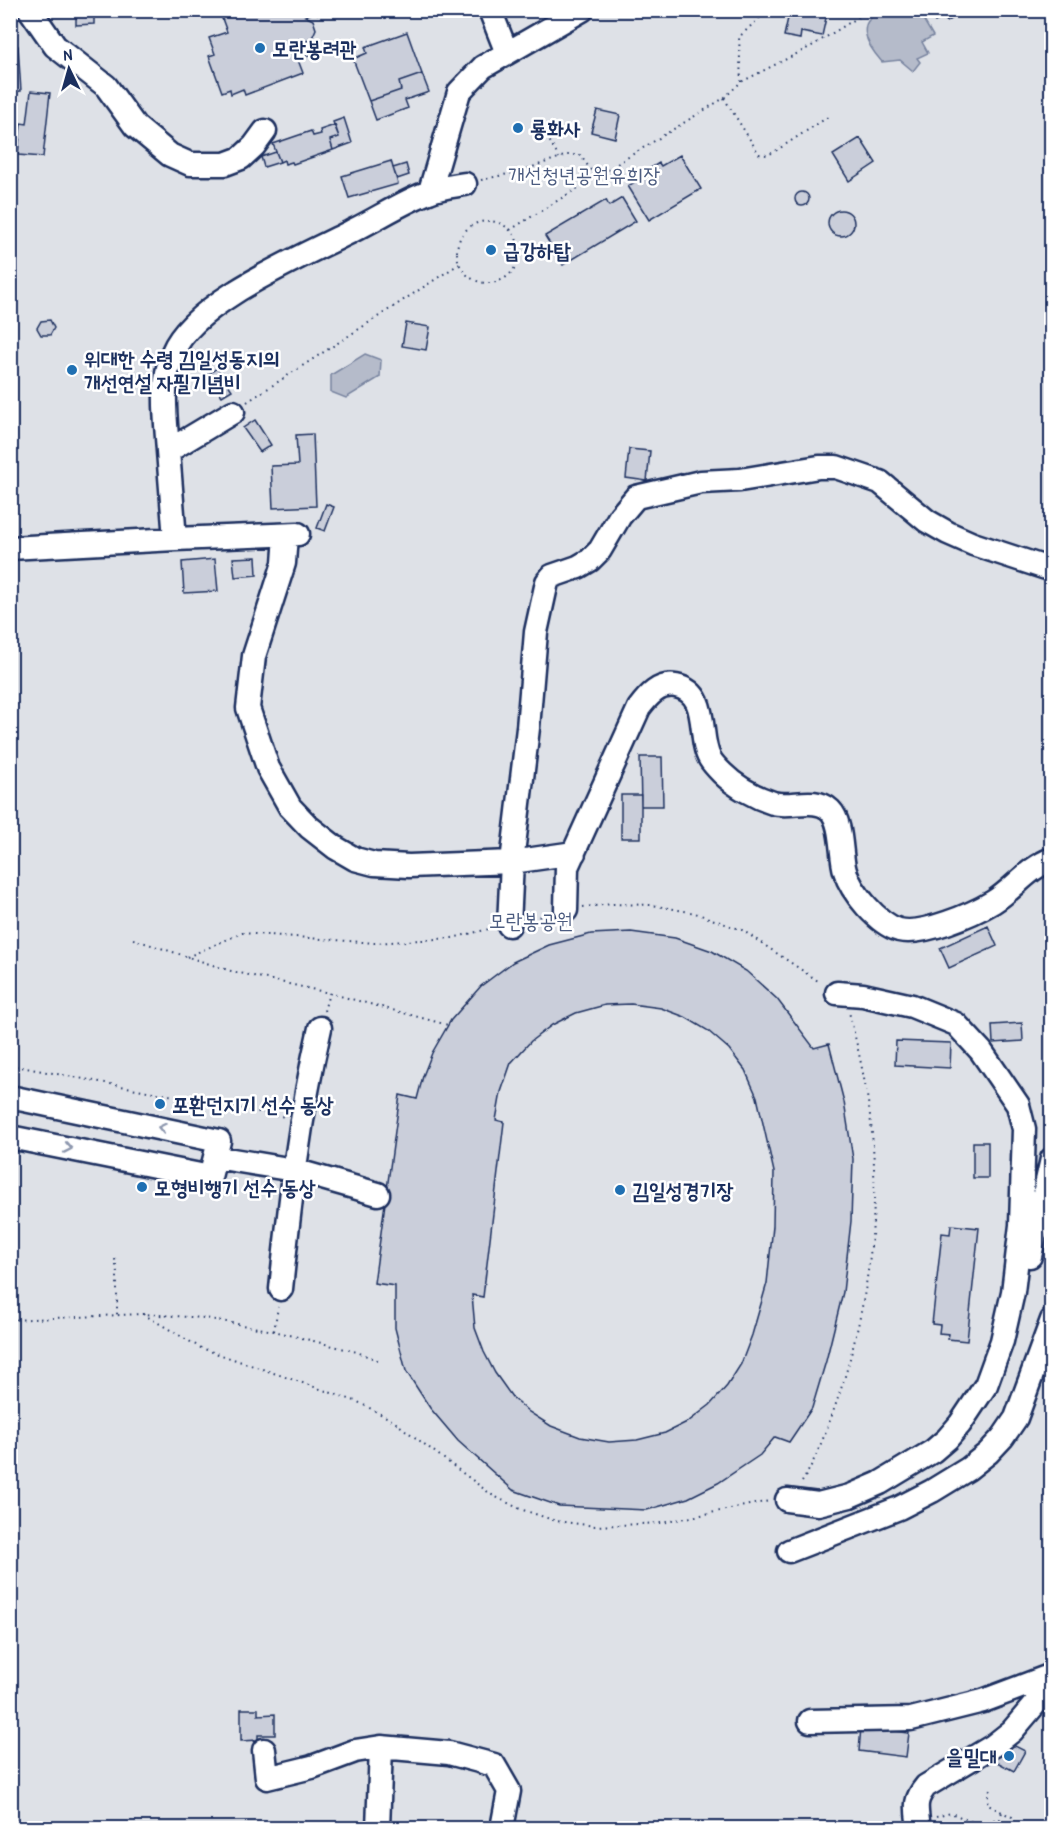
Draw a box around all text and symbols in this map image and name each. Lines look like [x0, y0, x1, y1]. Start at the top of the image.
place label: 모란봉려관 [272, 34, 357, 63]
north arrow [39, 39, 99, 99]
marker: 모란봉려관 [253, 41, 267, 55]
text: N [62, 43, 73, 65]
place label: 룡화사 [530, 114, 581, 143]
marker: 룡화사 [511, 121, 525, 135]
park label: 개선청년공원유희장 [508, 160, 660, 189]
place label: 급강하탑 [503, 236, 572, 265]
marker: 급강하탑 [484, 243, 498, 257]
place label: 위대한 수령 김일성동지의 개선연설 자필기념비 [84, 344, 280, 397]
marker: 위대한 수령 김일성동지의 개선연설 자필기념비 [65, 363, 79, 377]
park label: 모란봉공원 [489, 906, 573, 935]
place label: 포환던지기 선수 동상 [172, 1090, 334, 1119]
marker: 포환던지기 선수 동상 [153, 1097, 167, 1111]
one-way arrow [157, 1123, 167, 1136]
one-way arrow [63, 1141, 73, 1154]
place label: 모형비행기 선수 동상 [154, 1173, 316, 1202]
place label: 김일성경기장 [632, 1176, 733, 1205]
marker: 모형비행기 선수 동상 [135, 1180, 149, 1194]
marker: 김일성경기장 [613, 1183, 627, 1197]
place label: 을밀대 [946, 1742, 997, 1771]
marker: 을밀대 [1002, 1749, 1016, 1763]

